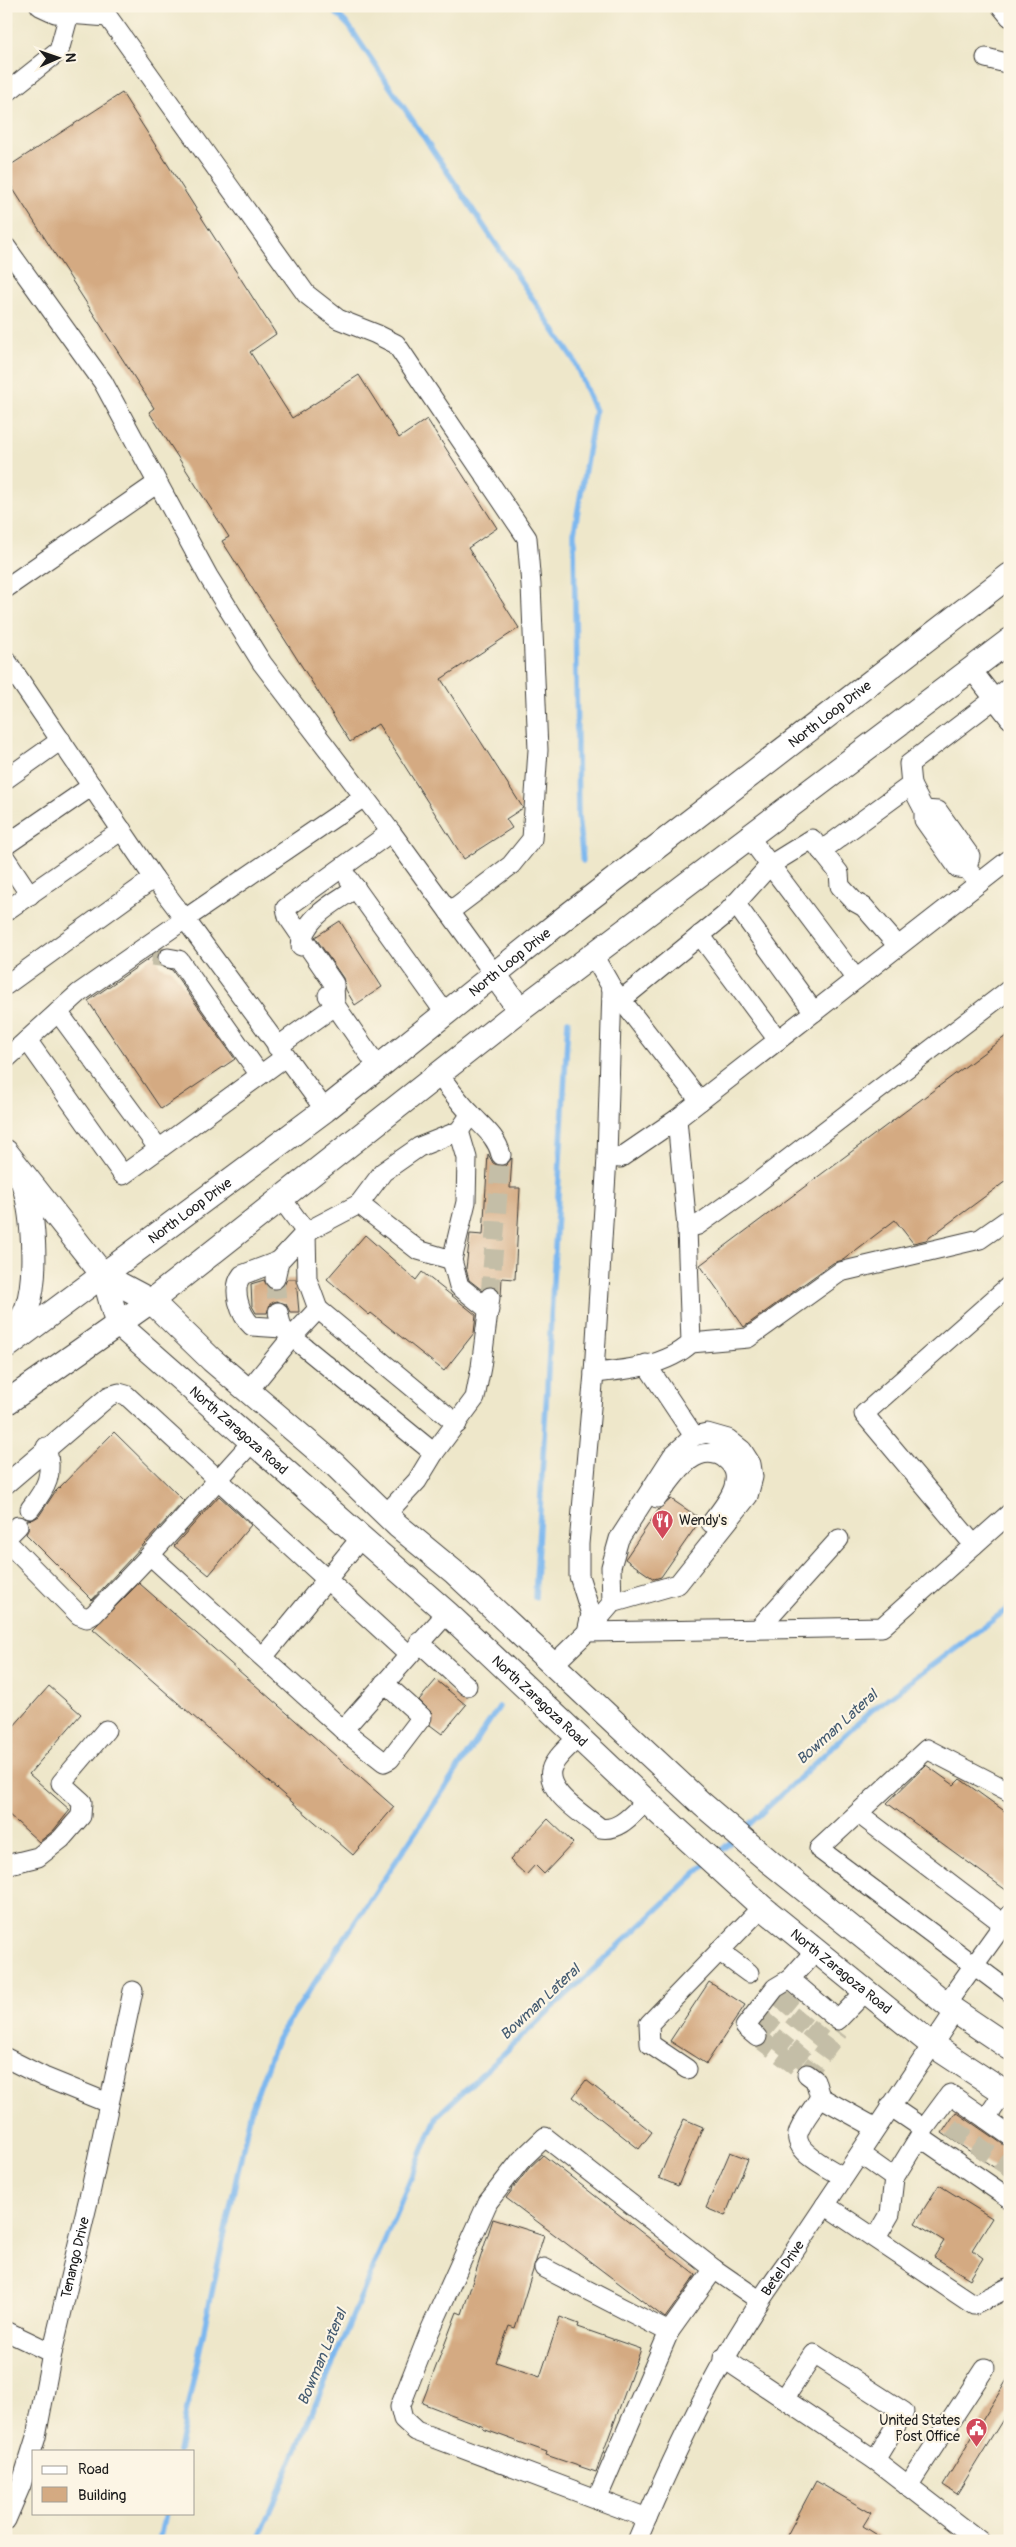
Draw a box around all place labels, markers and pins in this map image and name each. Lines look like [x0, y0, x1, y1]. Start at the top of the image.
restaurant icon: Wendy's [651, 1508, 675, 1539]
place label: Wendy's [679, 1512, 728, 1529]
place label: United States Post Office [879, 2412, 961, 2445]
public building icon: United States Post Office [964, 2416, 988, 2447]

